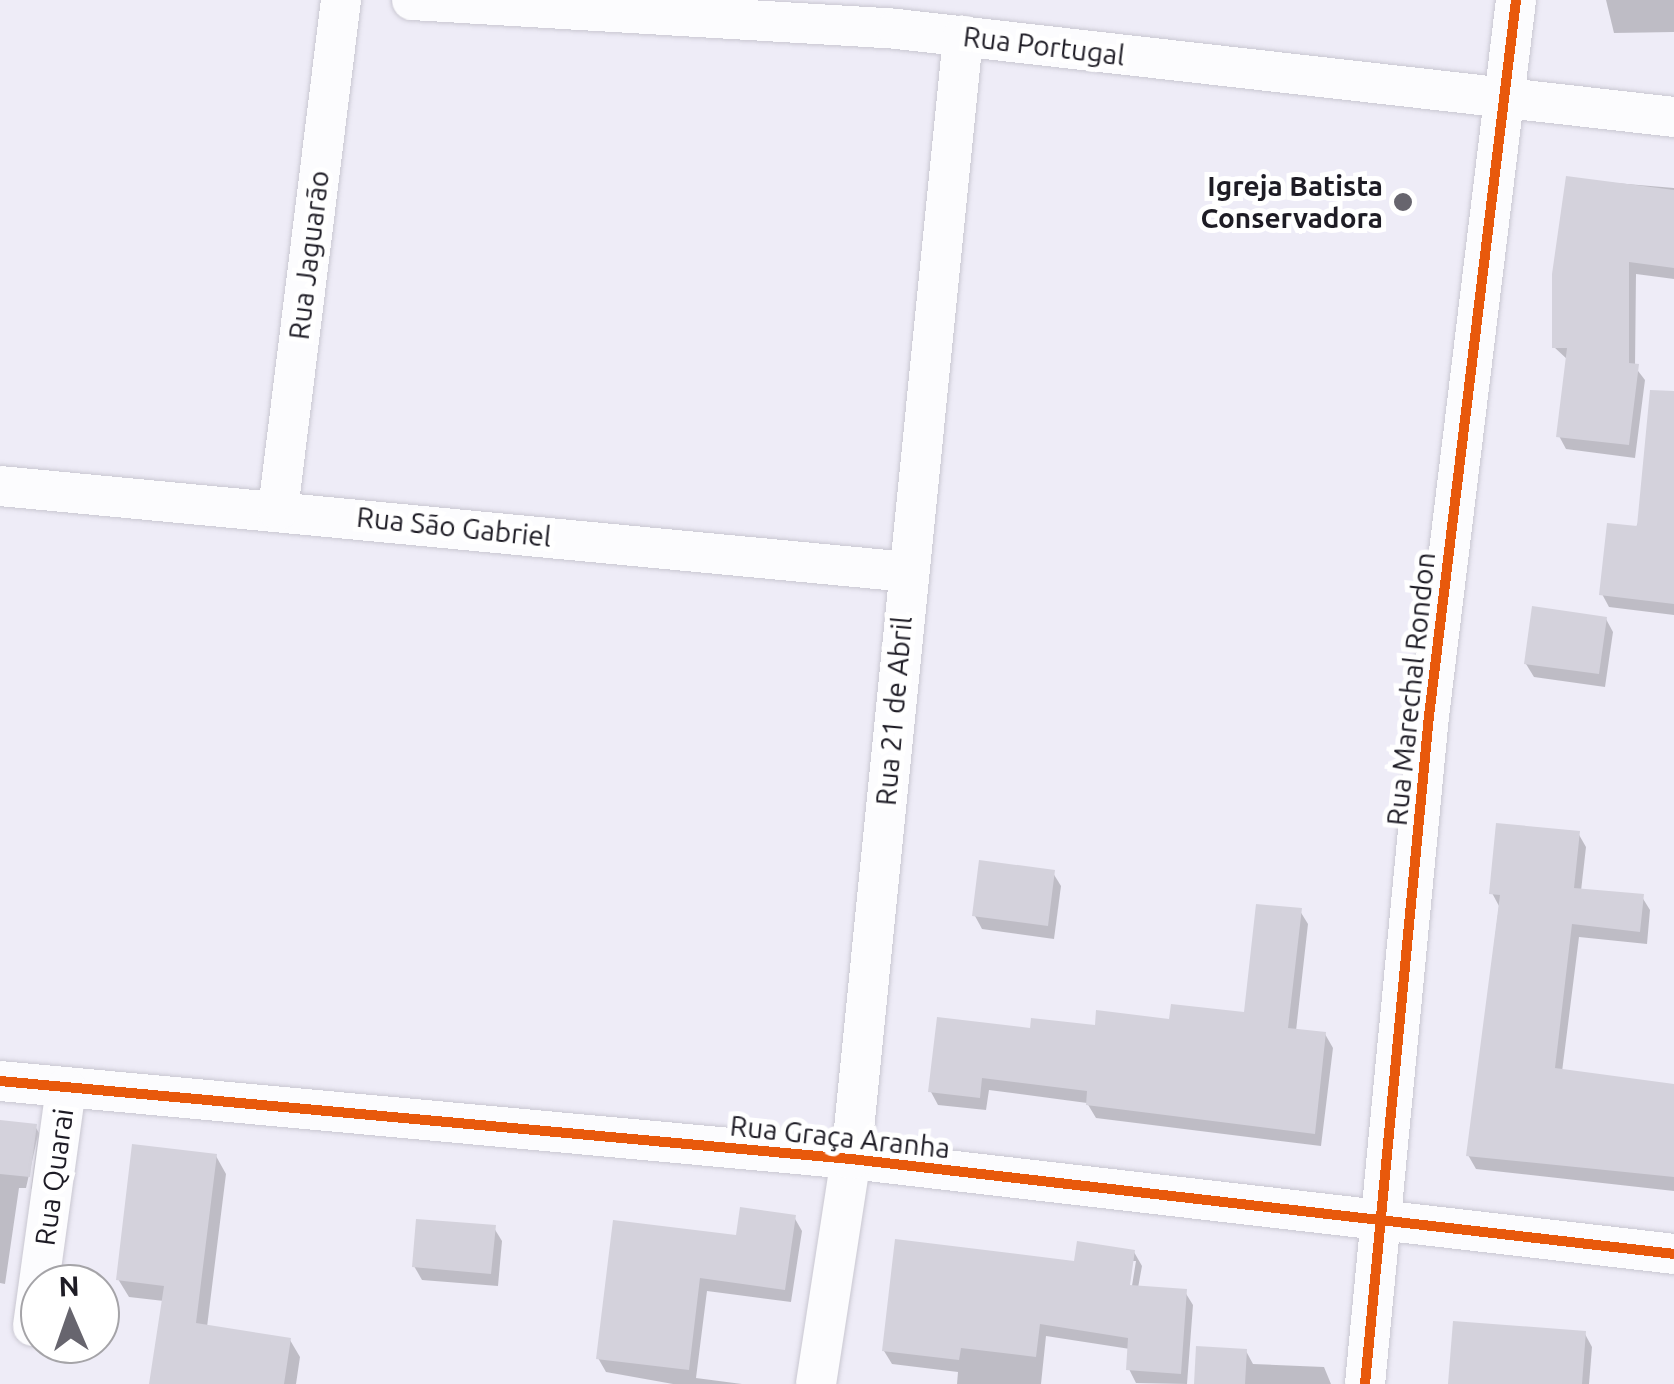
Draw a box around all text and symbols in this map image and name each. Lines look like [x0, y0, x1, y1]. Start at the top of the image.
street label: Rua Portugal [961, 19, 1127, 73]
street label: Rua Jaguarão [282, 168, 336, 342]
place label: Igreja Batista Conservadora [1200, 169, 1383, 235]
marker: Igreja Batista Conservadora [1392, 191, 1414, 213]
street label: Rua São Gabriel [355, 500, 553, 554]
street label: Rua Marechal Rondon [1380, 551, 1442, 827]
street label: Rua 21 de Abril [869, 615, 919, 807]
street label: Rua Quarai [28, 1106, 80, 1248]
street label: Rua Graça Aranha [728, 1109, 952, 1165]
north arrow [20, 1264, 120, 1364]
text: N [58, 1270, 80, 1301]

